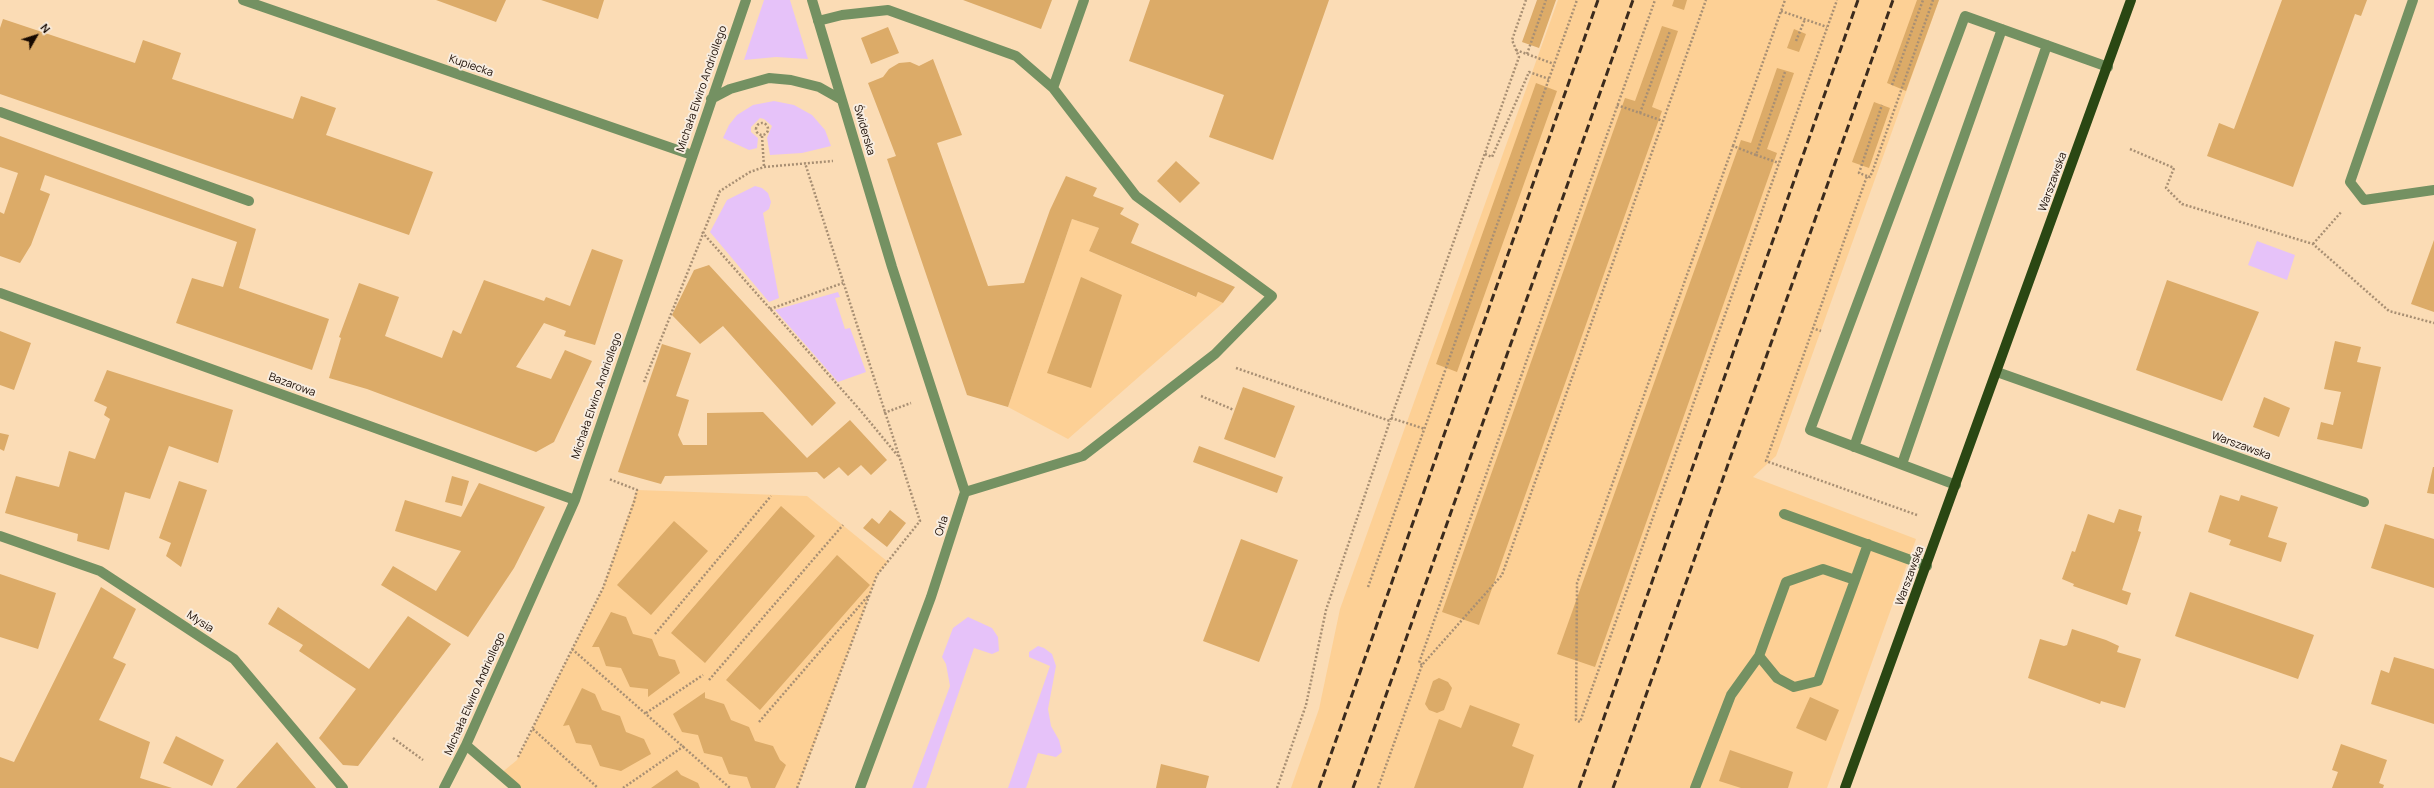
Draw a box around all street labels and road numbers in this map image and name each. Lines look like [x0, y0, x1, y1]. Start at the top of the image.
street label: Michała Elwiro Andriollego [674, 24, 730, 154]
street label: Kupiecka [447, 52, 495, 80]
street label: Świderska [851, 103, 877, 157]
street label: Warszawska [2036, 150, 2070, 214]
street label: Michała Elwiro Andriollego [569, 331, 625, 461]
street label: Bazarowa [267, 370, 317, 400]
street label: Warszawska [2209, 429, 2273, 463]
street label: Orla [933, 514, 951, 538]
street label: Warszawska [1893, 544, 1927, 608]
street label: Mysia [184, 608, 216, 636]
street label: Michała Elwiro Andriollego [442, 631, 508, 757]

